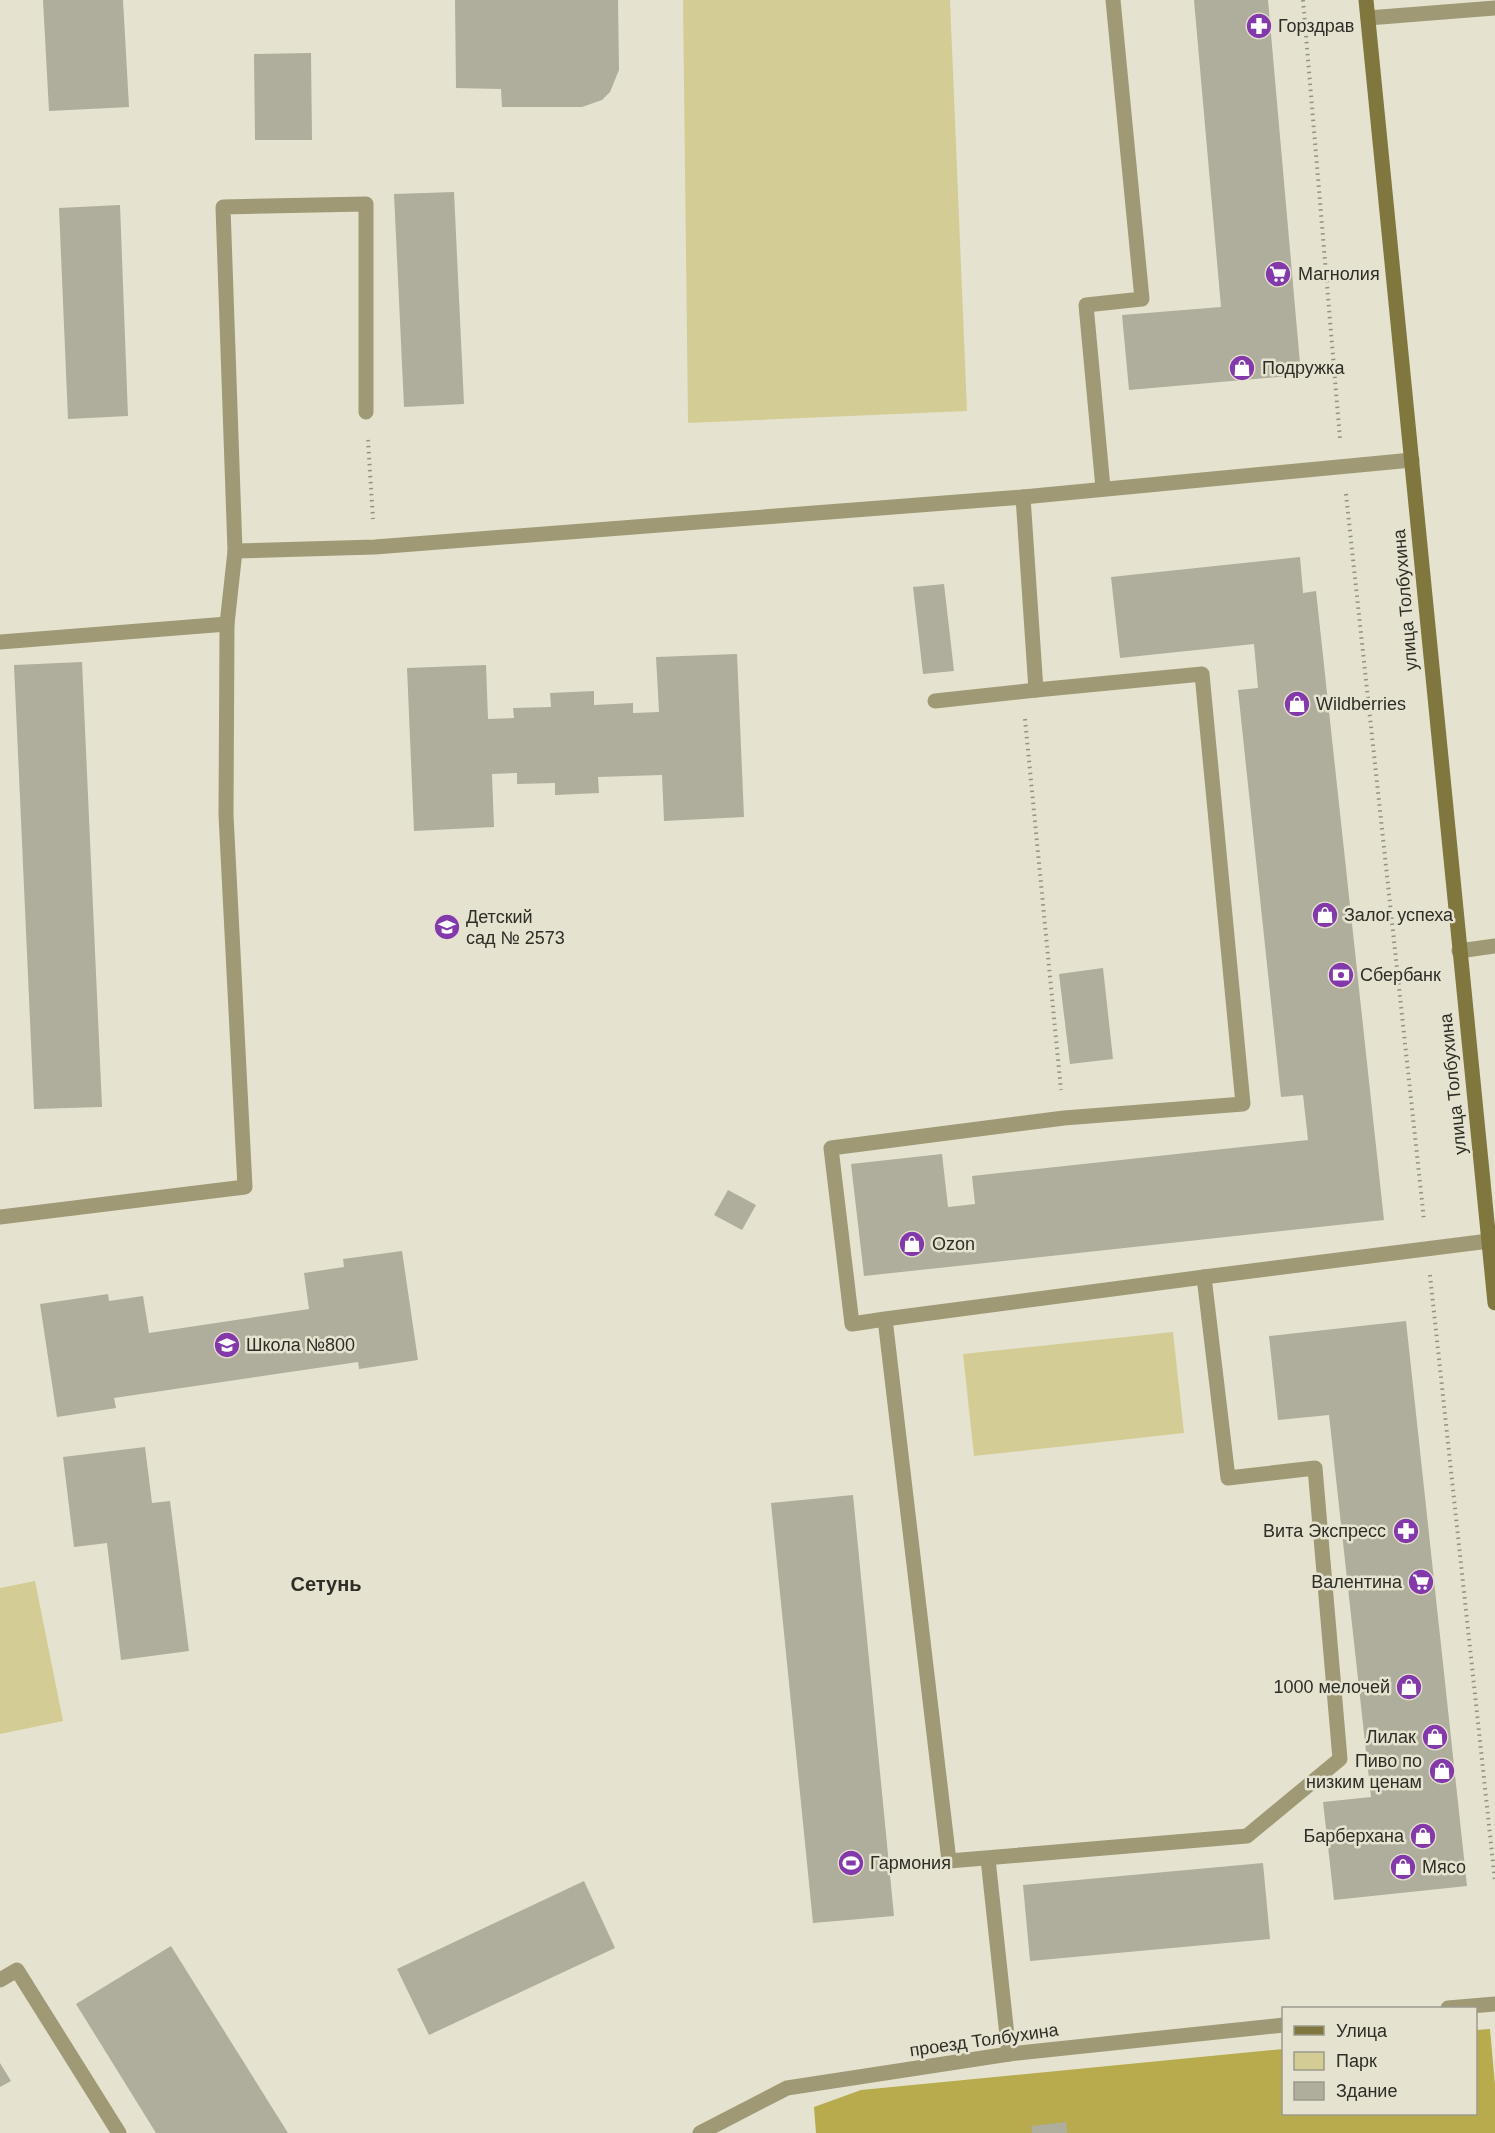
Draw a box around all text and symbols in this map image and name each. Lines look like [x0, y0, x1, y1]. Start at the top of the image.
pharmacy icon: Горздрав [1244, 11, 1274, 41]
place label: Горздрав [1278, 16, 1354, 36]
supermarket icon: Магнолия [1263, 259, 1293, 289]
place label: Магнолия [1298, 264, 1380, 284]
shop icon: Подружка [1227, 353, 1257, 383]
place label: Подружка [1262, 358, 1345, 378]
street label: улица Толбухина [1389, 527, 1421, 672]
shop icon: Wildberries [1282, 689, 1312, 719]
place label: Wildberries [1316, 694, 1406, 714]
shop icon: Залог успеха [1310, 900, 1340, 930]
place label: Залог успеха [1344, 905, 1454, 925]
place label: Детский сад № 2573 [466, 907, 565, 948]
school or university icon: Детский сад № 2573 [432, 912, 462, 942]
bank icon: Сбербанк [1326, 960, 1356, 990]
place label: Сбербанк [1360, 965, 1441, 985]
street label: улица Толбухина [1436, 1011, 1470, 1156]
shop icon: Ozon [897, 1229, 927, 1259]
place label: Ozon [932, 1234, 975, 1254]
school or university icon: Школа №800 [212, 1330, 242, 1360]
place label: Школа №800 [246, 1335, 355, 1355]
pharmacy icon: Вита Экспресс [1391, 1516, 1421, 1546]
place label: Вита Экспресс [1263, 1521, 1386, 1541]
supermarket icon: Валентина [1406, 1567, 1436, 1597]
place label: Валентина [1311, 1572, 1403, 1592]
district label: Сетунь [290, 1573, 362, 1595]
shop icon: 1000 мелочей [1394, 1672, 1424, 1702]
place label: 1000 мелочей [1273, 1677, 1390, 1697]
shop icon: Лилак [1420, 1722, 1450, 1752]
place label: Лилак [1366, 1727, 1416, 1747]
place label: Пиво по низким ценам [1306, 1751, 1422, 1792]
shop icon: Пиво по низким ценам [1427, 1756, 1457, 1786]
shop icon: Барберхана [1408, 1821, 1438, 1851]
place label: Барберхана [1303, 1826, 1405, 1846]
sports icon: Гармония [836, 1848, 866, 1878]
shop icon: Мясо [1388, 1852, 1418, 1882]
place label: Гармония [870, 1853, 951, 1873]
place label: Мясо [1422, 1857, 1466, 1877]
legend [1282, 2007, 1477, 2115]
street label: проезд Толбухина [908, 2019, 1061, 2060]
text: Улица [1336, 2021, 1388, 2041]
text: Парк [1336, 2051, 1377, 2071]
text: Здание [1336, 2081, 1397, 2101]

